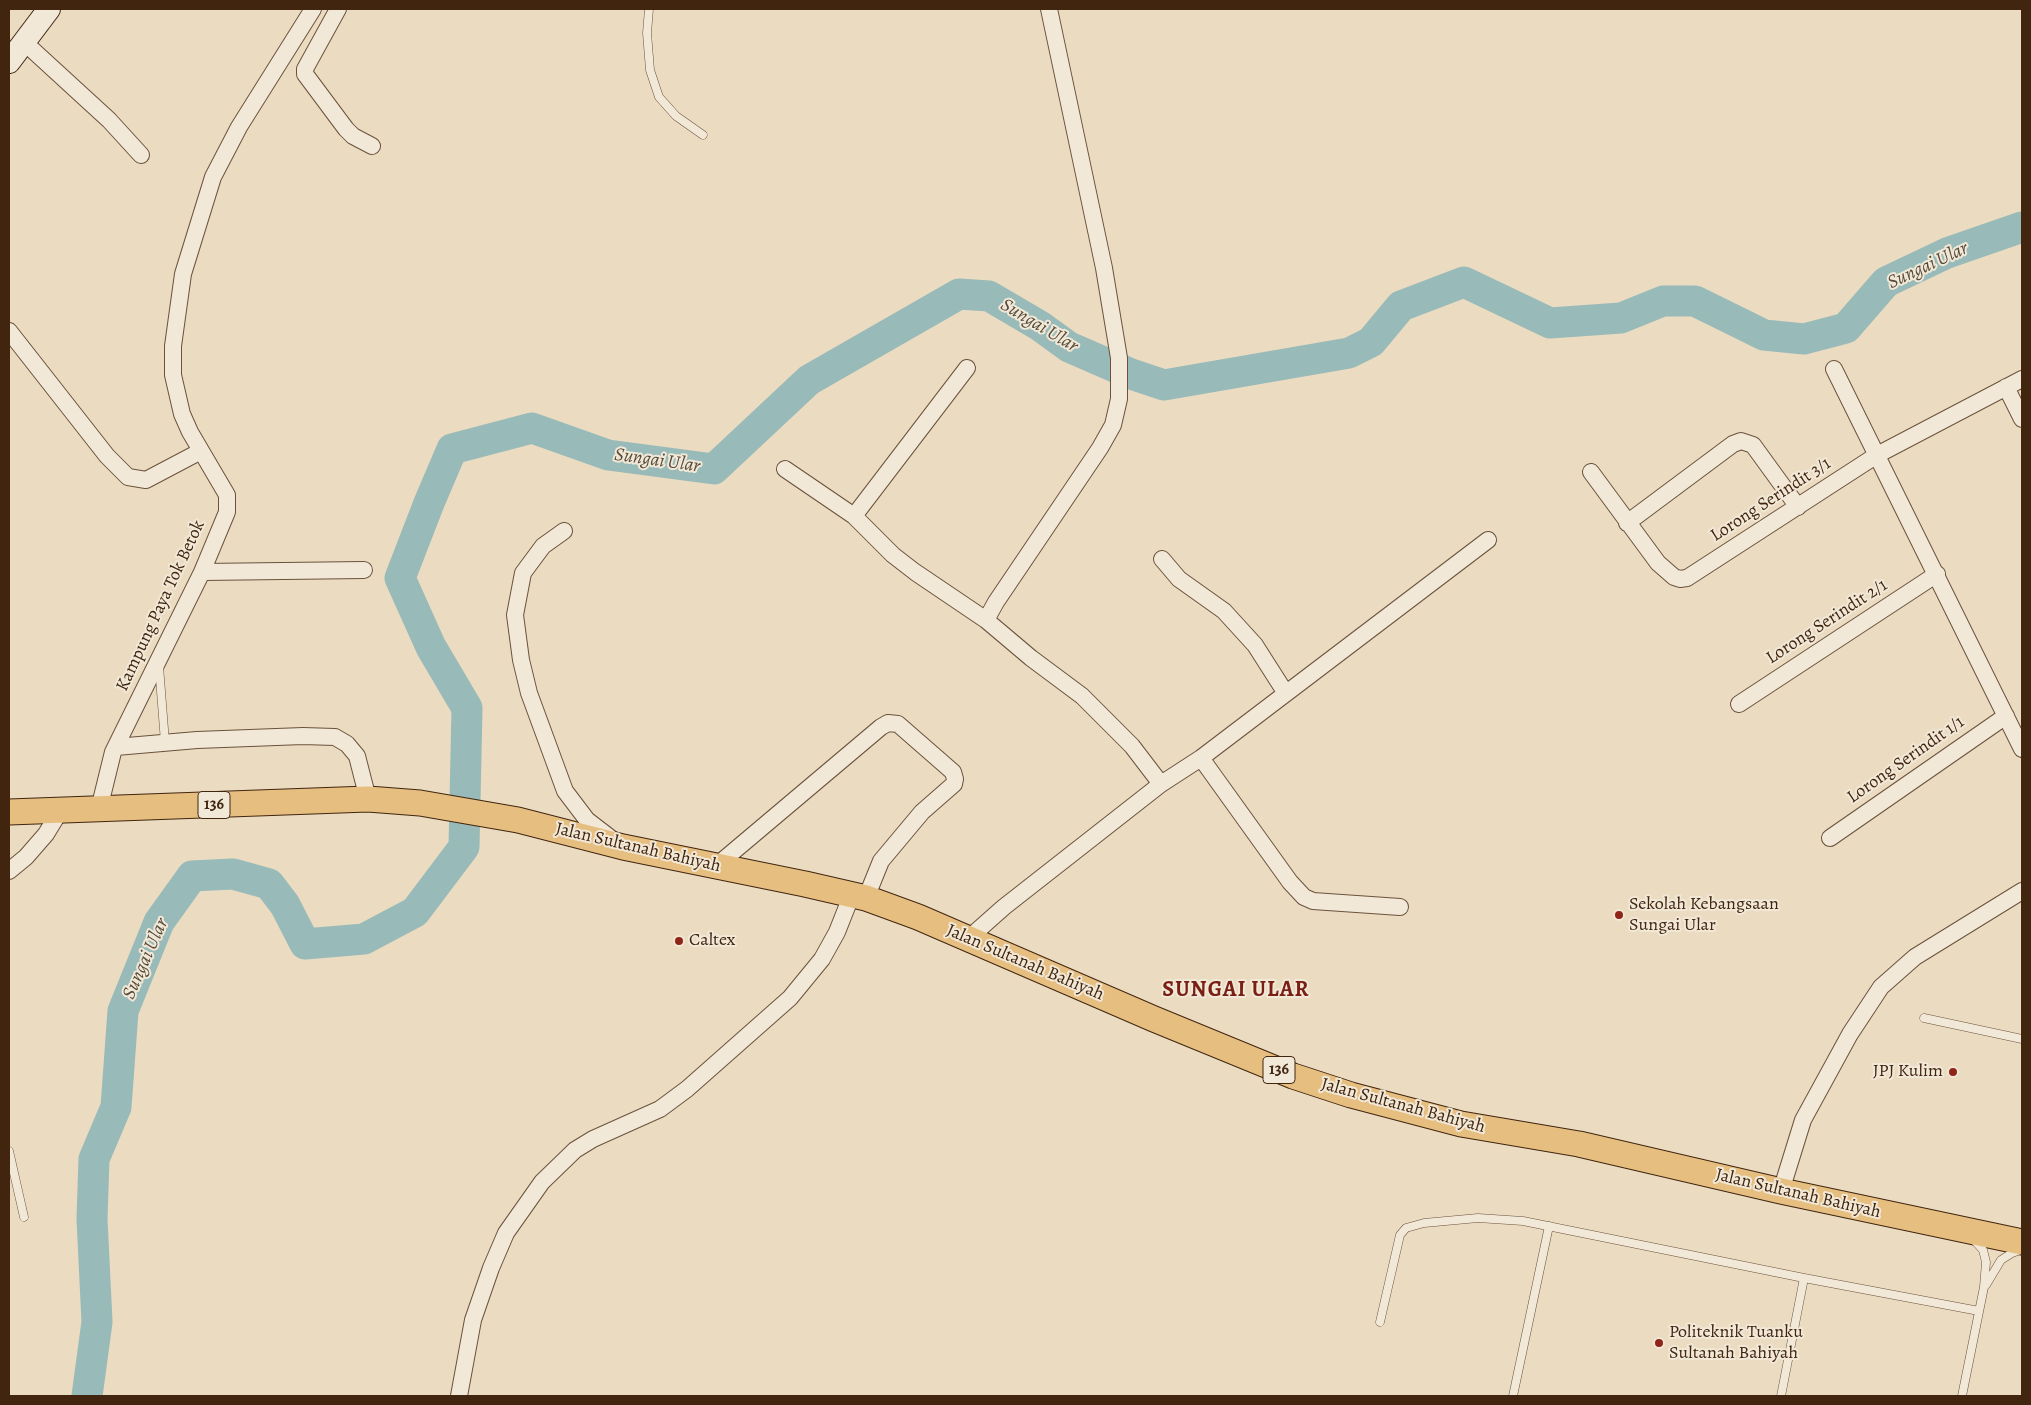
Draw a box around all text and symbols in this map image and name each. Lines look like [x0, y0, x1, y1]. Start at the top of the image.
water label: Sungai Ular [1884, 237, 1972, 295]
water label: Sungai Ular [996, 294, 1082, 358]
water label: Sungai Ular [613, 444, 701, 478]
street label: Lorong Serindit 3/1 [1707, 453, 1835, 547]
street label: Kampung Paya Tok Betok [112, 517, 210, 695]
street label: Lorong Serindit 2/1 [1762, 575, 1892, 669]
street label: Lorong Serindit 1/1 [1843, 712, 1969, 808]
road number: 136 [198, 792, 230, 818]
street label: Jalan Sultanah Bahiyah [553, 818, 723, 878]
place label: Sekolah Kebangsaan Sungai Ular [1629, 894, 1779, 936]
marker: Sekolah Kebangsaan Sungai Ular [1613, 909, 1625, 921]
water label: Sungai Ular [118, 915, 174, 1003]
street label: Jalan Sultanah Bahiyah [943, 920, 1107, 1006]
place label: Caltex [689, 930, 735, 952]
marker: Caltex [673, 935, 685, 947]
district label: SUNGAI ULAR [1161, 978, 1311, 1004]
road number: 136 [1263, 1056, 1295, 1084]
place label: JPJ Kulim [1873, 1061, 1943, 1083]
marker: JPJ Kulim [1947, 1066, 1959, 1078]
street label: Jalan Sultanah Bahiyah [1319, 1074, 1487, 1138]
street label: Jalan Sultanah Bahiyah [1713, 1164, 1883, 1224]
place label: Politeknik Tuanku Sultanah Bahiyah [1669, 1322, 1803, 1365]
marker: Politeknik Tuanku Sultanah Bahiyah [1653, 1337, 1665, 1349]

